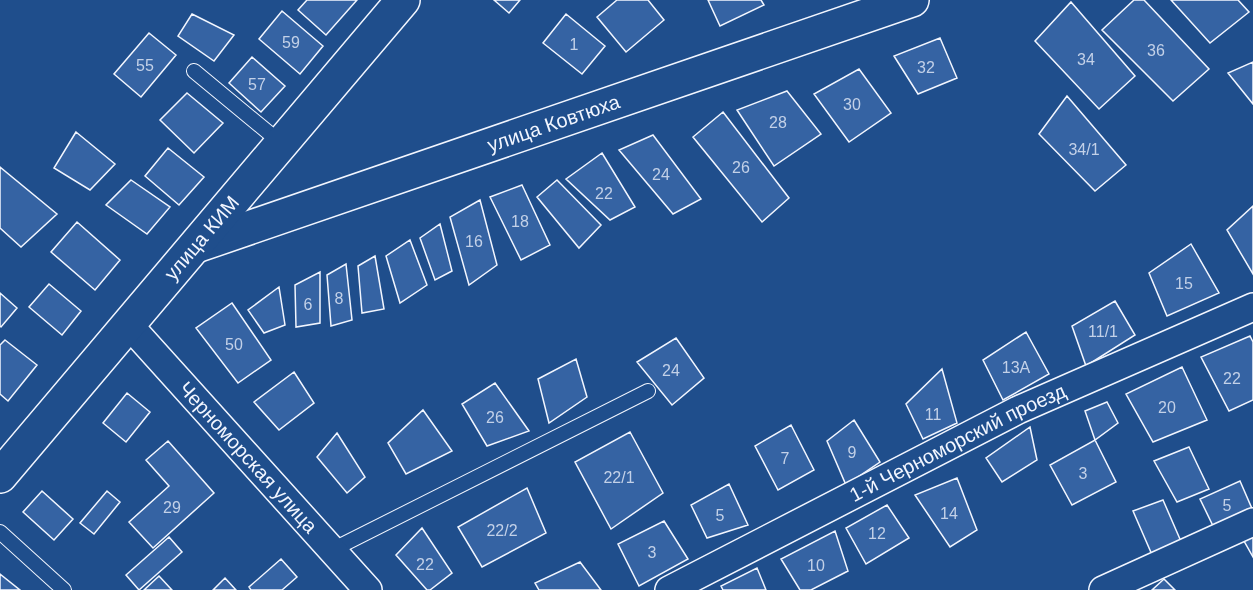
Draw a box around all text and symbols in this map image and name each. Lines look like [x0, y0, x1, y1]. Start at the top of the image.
house number: 59 [282, 34, 300, 51]
house number: 1 [570, 36, 579, 53]
house number: 36 [1147, 42, 1165, 59]
house number: 34 [1077, 51, 1095, 68]
house number: 55 [136, 57, 154, 74]
house number: 32 [917, 59, 935, 76]
house number: 57 [248, 76, 266, 93]
street label: улица Ковтюха [484, 90, 623, 156]
house number: 30 [843, 96, 861, 113]
house number: 28 [769, 114, 787, 131]
house number: 34/1 [1068, 141, 1100, 158]
house number: 26 [732, 159, 750, 176]
house number: 24 [652, 166, 670, 183]
house number: 22 [595, 185, 613, 202]
street label: улица КИМ [160, 191, 243, 284]
house number: 18 [511, 213, 529, 230]
house number: 16 [465, 233, 483, 250]
house number: 15 [1175, 275, 1193, 292]
house number: 8 [335, 290, 344, 307]
house number: 6 [304, 296, 313, 313]
house number: 11/1 [1088, 323, 1118, 340]
house number: 50 [225, 336, 243, 353]
house number: 13А [1002, 359, 1031, 376]
house number: 24 [662, 362, 680, 379]
house number: 22 [1223, 370, 1241, 387]
street label: Черноморская улица [175, 377, 322, 538]
street label: 1-й Черноморский проезд [846, 379, 1069, 506]
house number: 20 [1158, 399, 1176, 416]
house number: 11 [925, 406, 941, 423]
house number: 26 [486, 409, 504, 426]
house number: 9 [848, 444, 857, 461]
house number: 7 [781, 450, 790, 467]
house number: 3 [1079, 465, 1088, 482]
house number: 22/1 [603, 469, 635, 486]
house number: 5 [1223, 497, 1232, 514]
house number: 29 [163, 499, 181, 516]
house number: 14 [940, 505, 958, 522]
house number: 5 [716, 507, 725, 524]
house number: 22/2 [486, 522, 518, 539]
house number: 12 [868, 525, 886, 542]
house number: 3 [648, 544, 657, 561]
house number: 22 [416, 556, 434, 573]
house number: 10 [807, 557, 825, 574]

